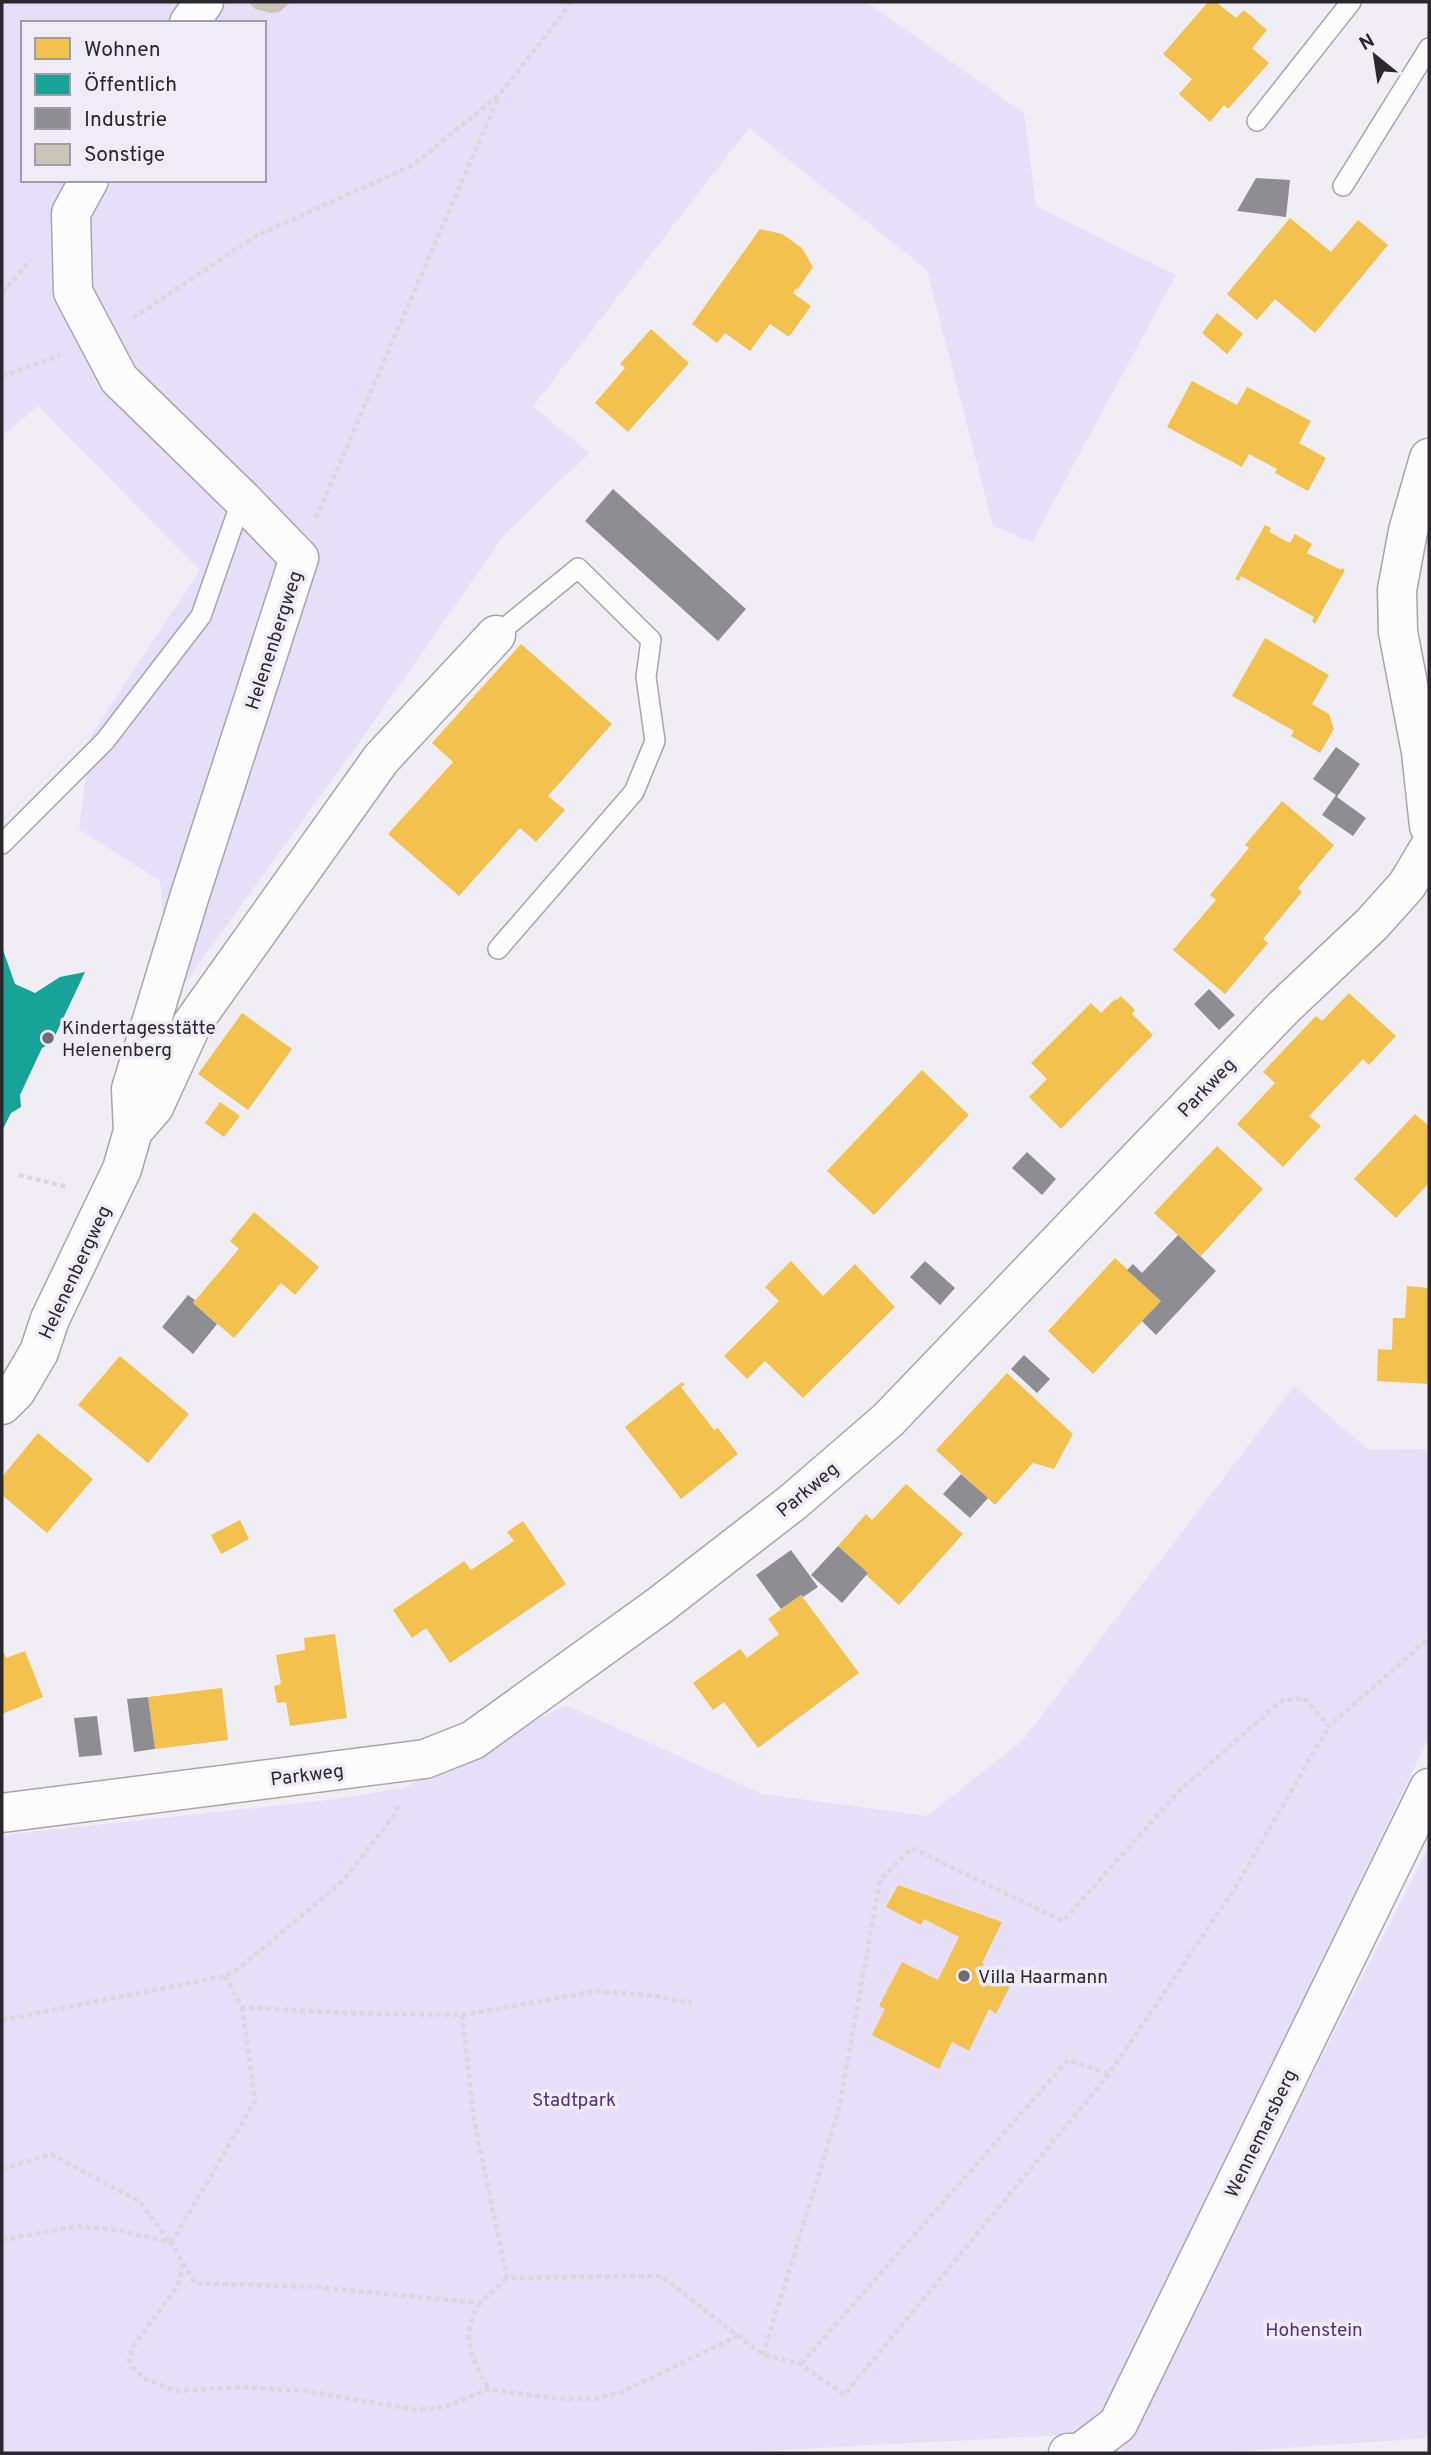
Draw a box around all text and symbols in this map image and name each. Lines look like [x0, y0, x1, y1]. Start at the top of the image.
legend [21, 21, 266, 182]
north arrow [1340, 21, 1410, 91]
text: N [1356, 29, 1379, 57]
text: Wohnen [84, 37, 161, 64]
text: Öffentlich [84, 72, 177, 99]
text: Industrie [84, 107, 167, 134]
text: Sonstige [84, 142, 165, 169]
street label: Helenenbergweg [241, 568, 309, 713]
place label: Kindertagesstätte Helenenberg [62, 1017, 216, 1063]
marker: Kindertagesstätte Helenenberg [40, 1030, 56, 1046]
street label: Parkweg [1173, 1054, 1242, 1123]
street label: Helenenbergweg [34, 1202, 117, 1343]
street label: Parkweg [772, 1458, 844, 1523]
street label: Parkweg [269, 1760, 345, 1792]
place label: Villa Haarmann [978, 1966, 1108, 1990]
marker: Villa Haarmann [956, 1968, 972, 1984]
street label: Wennemarsberg [1220, 2066, 1303, 2202]
park label: Stadtpark [532, 2089, 616, 2113]
park label: Hohenstein [1265, 2319, 1363, 2343]

